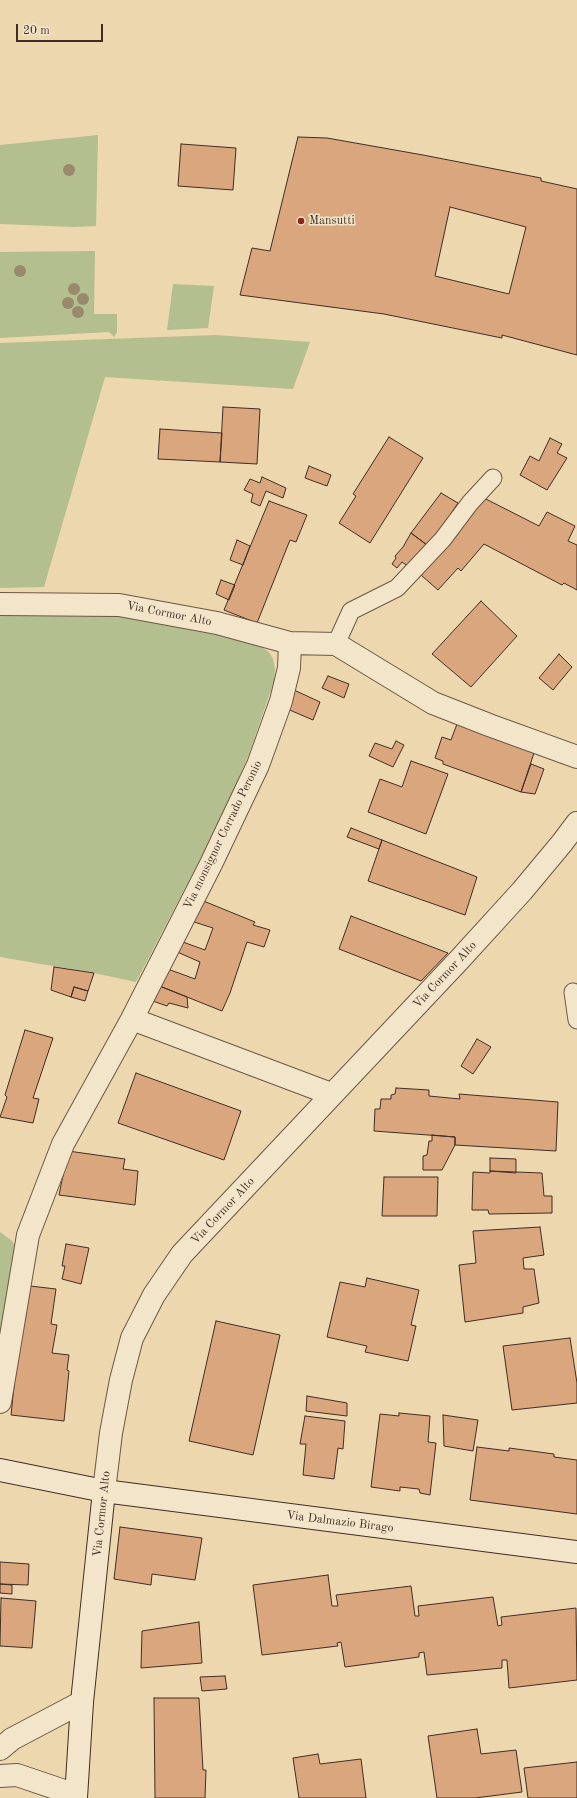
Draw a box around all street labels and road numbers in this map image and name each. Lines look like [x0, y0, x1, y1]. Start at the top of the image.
street label: Via Cormor Alto [125, 599, 213, 629]
street label: Via monsignor Corrado Peronio [181, 758, 265, 912]
street label: Via Cormor Alto [410, 938, 480, 1012]
street label: Via Cormor Alto [188, 1174, 258, 1248]
street label: Via Cormor Alto [90, 1470, 114, 1558]
street label: Via Dalmazio Birago [286, 1508, 394, 1536]

